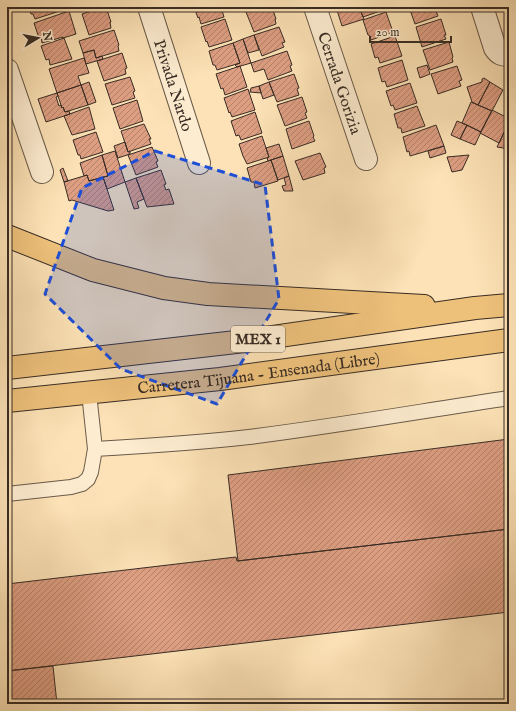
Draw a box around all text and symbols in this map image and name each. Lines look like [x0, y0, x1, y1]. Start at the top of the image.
north arrow [18, 18, 58, 58]
scale bar [370, 18, 451, 44]
text: 20 m [376, 25, 399, 40]
text: N [39, 30, 55, 43]
street label: Cerrada Gorizia [312, 30, 365, 137]
street label: Privada Nardo [148, 37, 196, 135]
road number: MEX 1 [231, 326, 285, 352]
street label: Carretera Tijuana - Ensenada (Libre) [137, 350, 381, 399]

